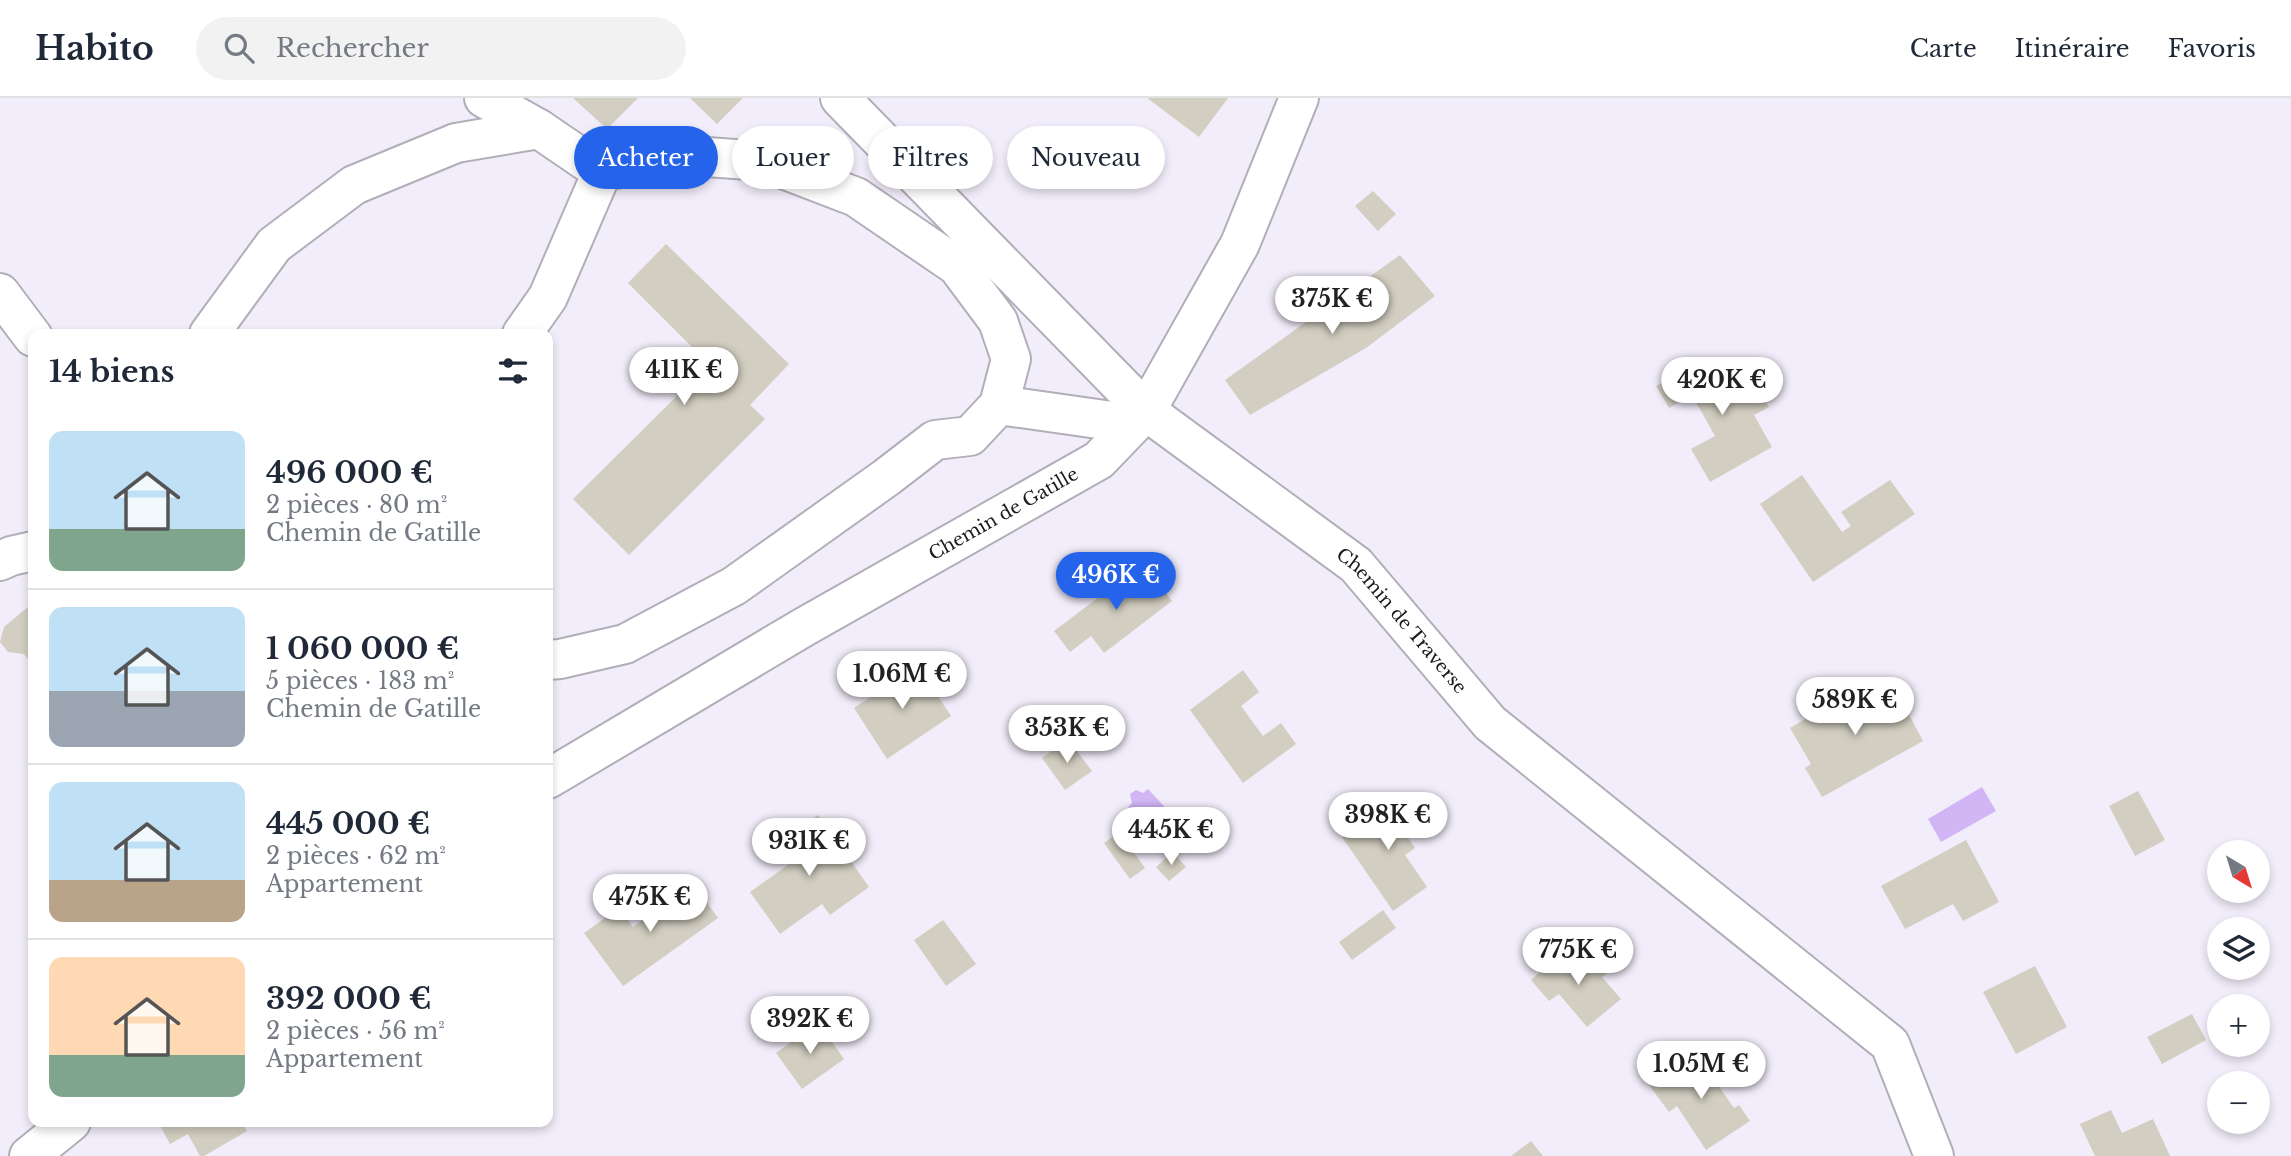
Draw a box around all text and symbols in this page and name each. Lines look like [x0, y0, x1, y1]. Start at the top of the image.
search box [196, 17, 686, 80]
text: Habito [35, 28, 154, 69]
icon: search [220, 29, 258, 67]
text: Rechercher [276, 32, 429, 64]
text: Carte [1910, 34, 1977, 63]
text: Itinéraire [2015, 34, 2130, 63]
text: Favoris [2168, 34, 2256, 63]
chip: Acheter [574, 126, 718, 189]
chip: Louer [732, 126, 854, 189]
chip: Filtres [868, 126, 993, 189]
chip: Nouveau [1007, 126, 1165, 189]
pin: 375K € [1275, 276, 1389, 336]
text: 375K € [1291, 285, 1373, 313]
pin: 411K € [627, 348, 741, 407]
icon: filters [494, 352, 532, 390]
text: 14 biens [49, 353, 174, 390]
text: 411K € [645, 356, 723, 384]
pin: 420K € [1665, 358, 1779, 417]
text: 420K € [1677, 366, 1767, 394]
text: 496 000 € [266, 454, 433, 491]
icon: home [105, 459, 189, 543]
street label: Chemin de Gatille [925, 463, 1082, 565]
text: 2 pièces · 80 m² [266, 491, 447, 519]
text: Chemin de Gatille [266, 519, 481, 547]
street label: Chemin de Traverse [1332, 543, 1471, 698]
pin: 496K € [1059, 552, 1173, 612]
text: 496K € [1072, 561, 1160, 589]
text: 1 060 000 € [266, 630, 459, 667]
icon: home [105, 635, 189, 719]
pin: 1.06M € [837, 652, 967, 711]
text: 1.06M € [853, 660, 951, 688]
text: 5 pièces · 183 m² [266, 667, 454, 695]
pin: 589K € [1798, 678, 1912, 737]
text: 589K € [1812, 686, 1898, 714]
text: Chemin de Gatille [266, 695, 481, 723]
pin: 353K € [1010, 706, 1124, 765]
text: 353K € [1024, 714, 1110, 742]
pin: 398K € [1331, 792, 1445, 852]
text: 398K € [1345, 801, 1431, 829]
text: 445 000 € [266, 805, 430, 842]
pin: 445K € [1114, 808, 1228, 867]
icon: home [105, 810, 189, 894]
text: 445K € [1128, 816, 1214, 844]
pin: 931K € [752, 818, 866, 878]
text: 931K € [768, 827, 850, 855]
north arrow [2207, 840, 2270, 903]
map controls [2207, 840, 2270, 1134]
text: 2 pièces · 62 m² [266, 842, 446, 870]
text: Appartement [266, 870, 423, 898]
pin: 475K € [593, 874, 707, 934]
text: 475K € [609, 883, 691, 911]
button: layers [2207, 917, 2270, 980]
pin: 775K € [1521, 928, 1635, 987]
text: 775K € [1538, 936, 1618, 964]
text: 392 000 € [266, 980, 432, 1017]
icon: home [105, 985, 189, 1069]
button: + [2207, 994, 2270, 1057]
pin: 392K € [753, 996, 867, 1056]
text: 392K € [766, 1005, 854, 1033]
text: 2 pièces · 56 m² [266, 1017, 445, 1045]
pin: 1.05M € [1636, 1042, 1766, 1101]
text: Appartement [266, 1045, 423, 1073]
text: 1.05M € [1653, 1050, 1749, 1078]
button: − [2207, 1071, 2270, 1134]

